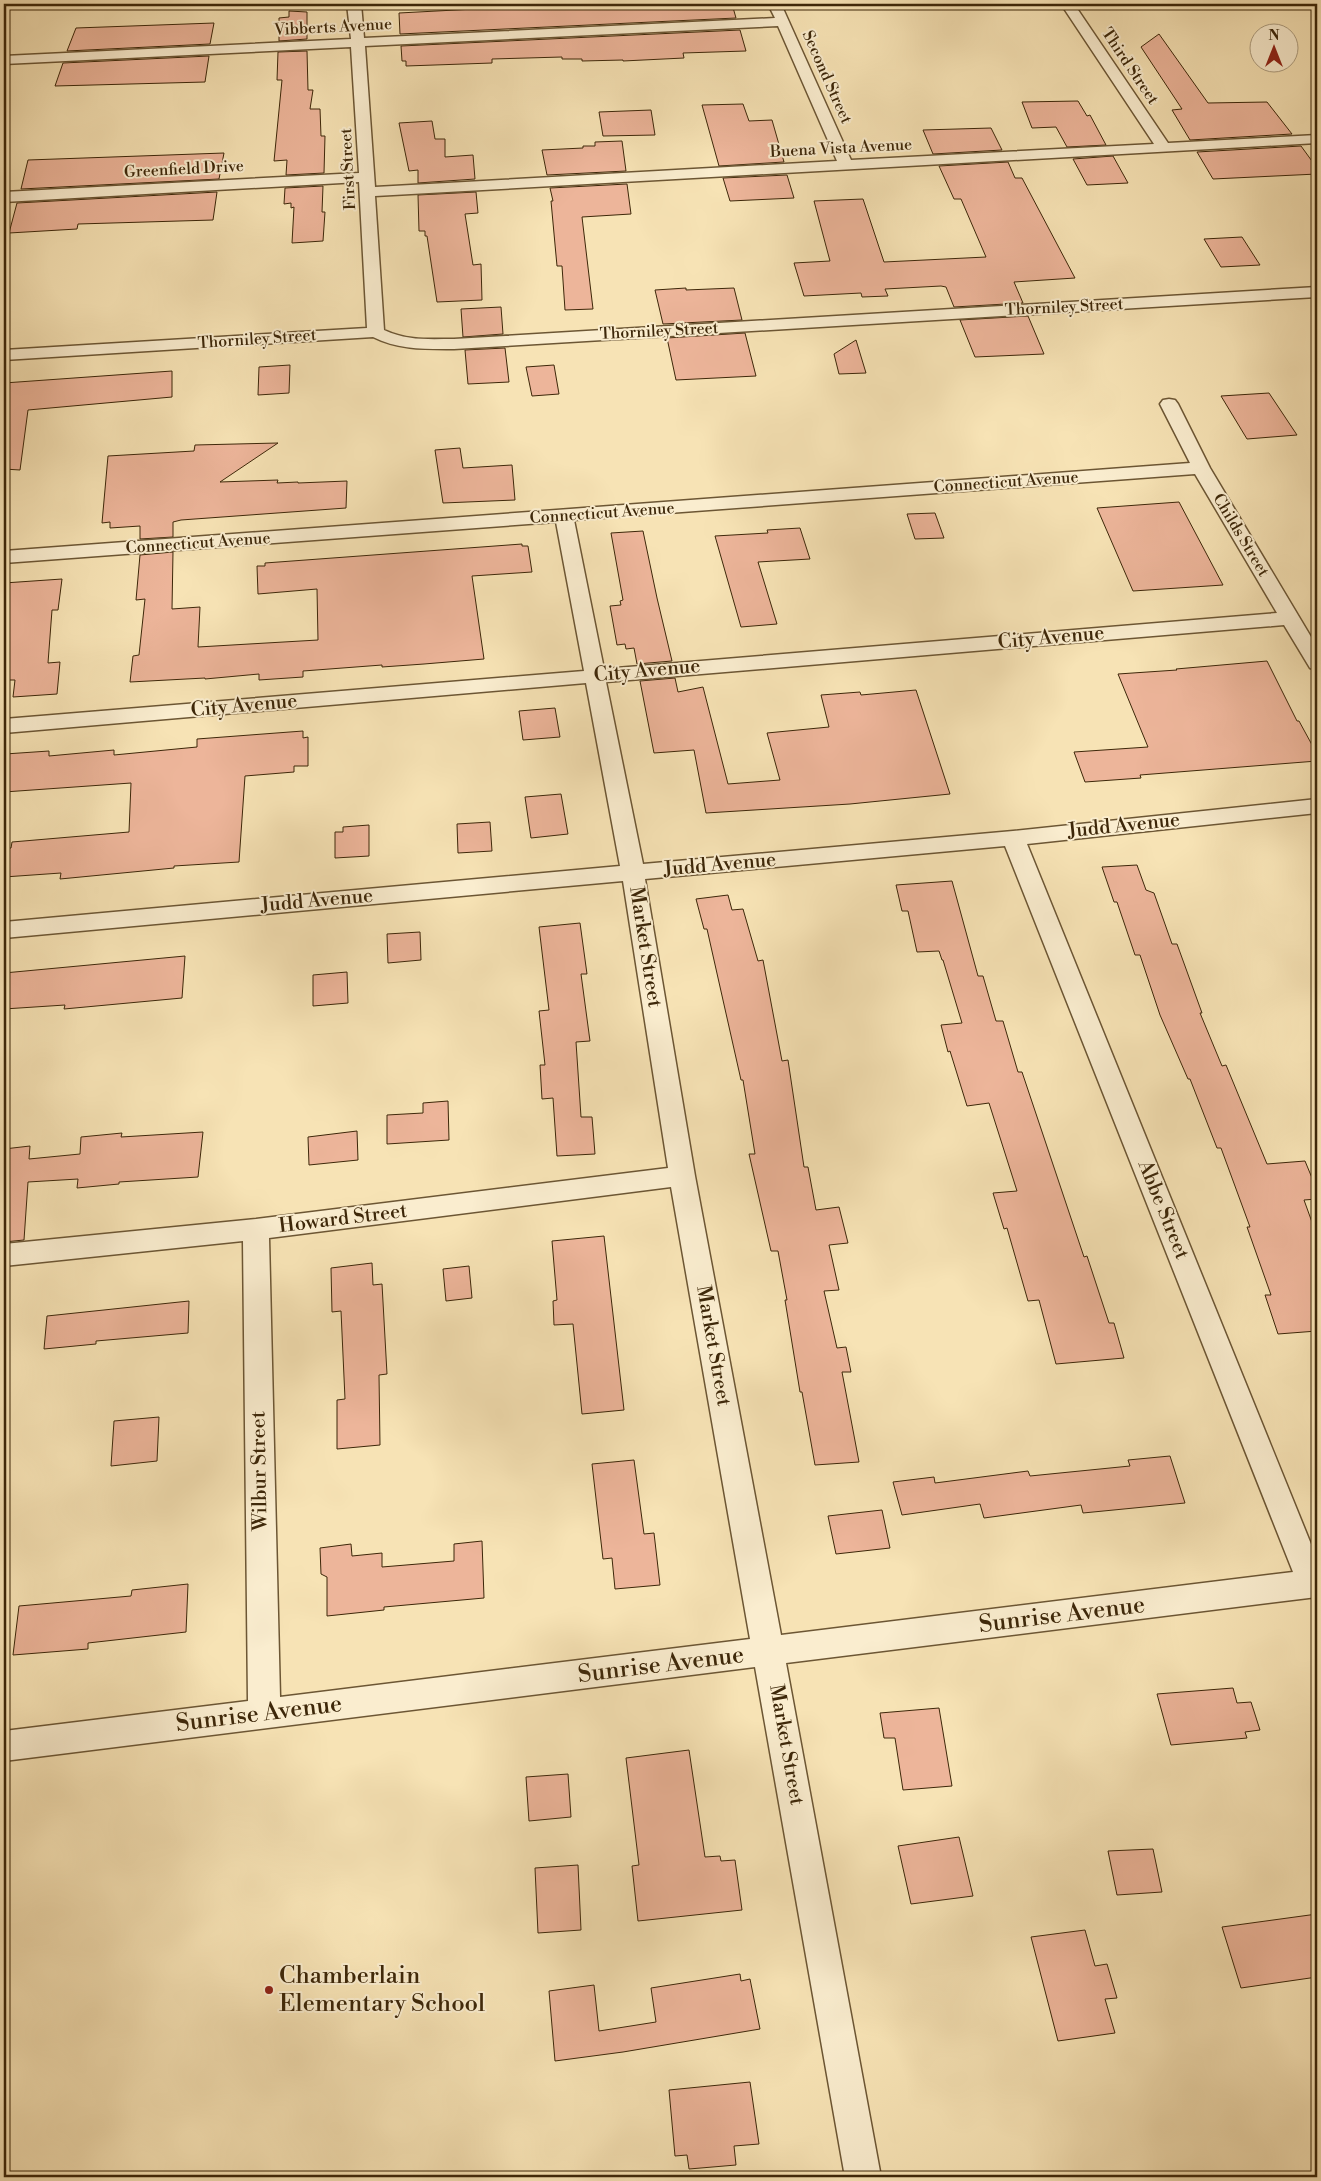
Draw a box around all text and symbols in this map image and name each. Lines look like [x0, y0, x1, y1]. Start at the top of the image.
street label: Vibberts Avenue [272, 14, 393, 40]
north arrow [1248, 22, 1298, 72]
street label: Third Street [1097, 24, 1163, 109]
street label: Second Street [798, 27, 857, 127]
text: N [1268, 27, 1280, 45]
street label: First Street [336, 127, 360, 211]
street label: Buena Vista Avenue [768, 134, 913, 162]
street label: Greenfield Drive [124, 156, 244, 182]
street label: Thorniley Street [1004, 294, 1124, 320]
street label: Thorniley Street [599, 318, 719, 344]
street label: Thorniley Street [197, 325, 317, 353]
street label: Connecticut Avenue [933, 467, 1079, 497]
street label: Childs Street [1208, 490, 1274, 580]
street label: Connecticut Avenue [529, 498, 675, 528]
street label: Connecticut Avenue [125, 528, 271, 558]
street label: City Avenue [997, 621, 1105, 655]
street label: City Avenue [593, 654, 701, 688]
street label: City Avenue [190, 689, 298, 723]
street label: Judd Avenue [1066, 808, 1181, 844]
street label: Judd Avenue [662, 848, 777, 882]
street label: Judd Avenue [259, 884, 374, 918]
street label: Market Street [623, 885, 667, 1009]
street label: Abbe Street [1131, 1156, 1194, 1263]
street label: Howard Street [277, 1199, 409, 1239]
street label: Market Street [690, 1284, 736, 1408]
street label: Wilbur Street [246, 1411, 274, 1532]
street label: Sunrise Avenue [977, 1590, 1147, 1640]
street label: Sunrise Avenue [576, 1640, 746, 1690]
street label: Market Street [763, 1683, 809, 1807]
street label: Sunrise Avenue [174, 1689, 344, 1739]
place label: Chamberlain Elementary School [279, 1961, 485, 2019]
marker: Chamberlain Elementary School [263, 1984, 275, 1996]

